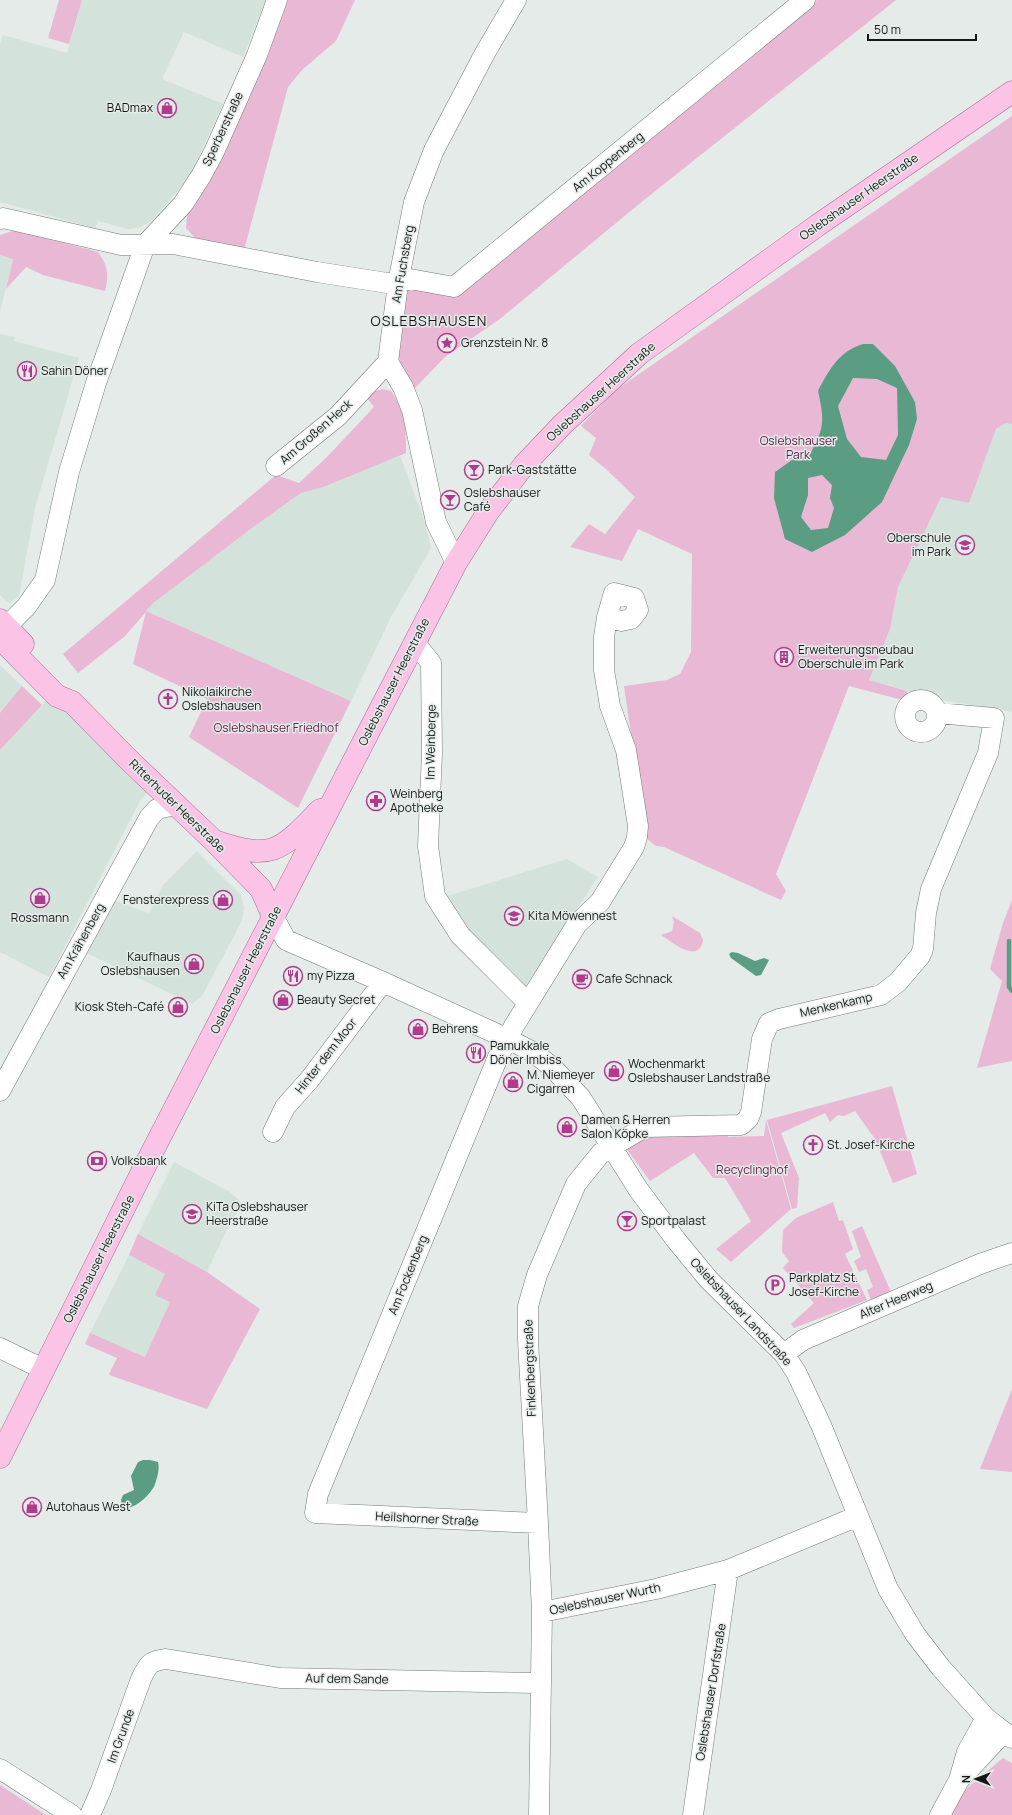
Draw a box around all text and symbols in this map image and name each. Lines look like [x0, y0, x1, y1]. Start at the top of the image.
scale bar [868, 16, 976, 42]
text: 50 m [874, 21, 901, 38]
street label: Sperberstraße [198, 89, 247, 169]
shop icon: BADmax [156, 97, 178, 119]
place label: BADmax [107, 99, 154, 116]
street label: Am Koppenberg [568, 128, 647, 196]
street label: Oslebshauser Heerstraße [796, 149, 922, 244]
street label: Am Fuchsberg [387, 224, 418, 304]
district label: OSLEBSHAUSEN [371, 311, 487, 330]
place icon: Grenzstein Nr. 8 [436, 332, 458, 354]
place label: Grenzstein Nr. 8 [461, 334, 548, 351]
street label: Oslebshauser Heerstraße [542, 338, 659, 445]
restaurant icon: Sahin Döner [16, 360, 38, 382]
place label: Sahin Döner [41, 362, 109, 379]
street label: Am Großen Heck [276, 395, 356, 468]
park label: Oslebshauser Park [760, 432, 837, 463]
bar icon: Park-Gaststätte [463, 459, 485, 481]
place label: Park-Gaststätte [488, 461, 577, 478]
place label: Oslebshauser Café [464, 484, 541, 515]
bar icon: Oslebshauser Café [439, 489, 461, 511]
place label: Oberschule im Park [887, 529, 952, 560]
school or university icon: Oberschule im Park [954, 534, 976, 556]
street label: Oslebshauser Heerstraße [354, 615, 433, 749]
place label: Erweiterungsneubau Oberschule im Park [798, 641, 914, 672]
building icon: Erweiterungsneubau Oberschule im Park [773, 646, 795, 668]
place label: Nikolaikirche Oslebshausen [182, 683, 261, 714]
church icon: Nikolaikirche Oslebshausen [157, 688, 179, 710]
street label: Im Weinberge [421, 704, 440, 780]
park label: Oslebshauser Friedhof [214, 719, 339, 736]
street label: Ritterhuder Heerstraße [125, 755, 229, 856]
place label: Weinberg Apotheke [390, 785, 444, 816]
pharmacy icon: Weinberg Apotheke [365, 790, 387, 812]
shop icon: Rossmann [29, 887, 51, 909]
shop icon: Fensterexpress [212, 889, 234, 911]
place label: Fensterexpress [123, 891, 209, 908]
street label: Am Krähenberg [53, 900, 108, 982]
street label: Oslebshauser Heerstraße [206, 903, 285, 1037]
school or university icon: Kita Möwennest [503, 905, 525, 927]
place label: Kita Möwennest [528, 907, 617, 924]
place label: Rossmann [11, 909, 69, 926]
place label: Kaufhaus Oslebshausen [101, 948, 180, 979]
shop icon: Kaufhaus Oslebshausen [183, 953, 205, 975]
restaurant icon: my Pizza [282, 965, 304, 987]
place label: my Pizza [307, 967, 355, 984]
cafe icon: Cafe Schnack [571, 968, 593, 990]
place label: Cafe Schnack [596, 970, 673, 987]
street label: Menkenkamp [798, 988, 874, 1021]
shop icon: Beauty Secret [272, 989, 294, 1011]
place label: Beauty Secret [297, 991, 376, 1008]
shop icon: Kiosk Steh-Café [167, 996, 189, 1018]
place label: Kiosk Steh-Café [75, 998, 164, 1015]
street label: Hinter dem Moor [291, 1014, 361, 1097]
shop icon: Behrens [407, 1018, 429, 1040]
place label: Behrens [432, 1020, 478, 1037]
place label: Pamukkale Döner Imbiss [490, 1037, 561, 1068]
restaurant icon: Pamukkale Döner Imbiss [465, 1042, 487, 1064]
place label: Wochenmarkt Oslebshauser Landstraße [628, 1055, 770, 1086]
shop icon: Wochenmarkt Oslebshauser Landstraße [603, 1060, 625, 1082]
place label: M. Niemeyer Cigarren [527, 1066, 596, 1097]
shop icon: M. Niemeyer Cigarren [502, 1071, 524, 1093]
place label: Damen & Herren Salon Köpke [581, 1111, 670, 1142]
shop icon: Damen & Herren Salon Köpke [556, 1116, 578, 1138]
church icon: St. Josef-Kirche [802, 1134, 824, 1156]
place label: St. Josef-Kirche [827, 1136, 915, 1153]
bank icon: Volksbank [86, 1150, 108, 1172]
place label: Volksbank [111, 1152, 167, 1169]
park label: Recyclinghof [716, 1161, 789, 1178]
street label: Oslebshauser Heerstraße [59, 1192, 138, 1326]
place label: KiTa Oslebshauser Heerstraße [206, 1198, 309, 1229]
school or university icon: KiTa Oslebshauser Heerstraße [181, 1203, 203, 1225]
bar icon: Sportpalast [616, 1210, 638, 1232]
place label: Sportpalast [641, 1212, 706, 1229]
street label: Am Fockenberg [384, 1232, 431, 1317]
street label: Oslebshauser Landstraße [687, 1254, 796, 1369]
place label: Parkplatz St. Josef-Kirche [789, 1269, 859, 1300]
parking icon: Parkplatz St. Josef-Kirche [764, 1274, 786, 1296]
street label: Alter Heerweg [856, 1276, 935, 1323]
street label: Finkenbergstraße [519, 1319, 540, 1417]
shop icon: Autohaus West [21, 1496, 43, 1518]
place label: Autohaus West [46, 1498, 131, 1515]
street label: Heilshorner Straße [375, 1507, 479, 1530]
street label: Oslebshauser Wurth [548, 1578, 662, 1619]
street label: Oslebshauser Dorfstraße [691, 1622, 730, 1762]
street label: Auf dem Sande [305, 1669, 389, 1688]
street label: Im Grunde [103, 1706, 138, 1765]
north arrow [956, 1759, 996, 1799]
text: N [958, 1775, 973, 1783]

